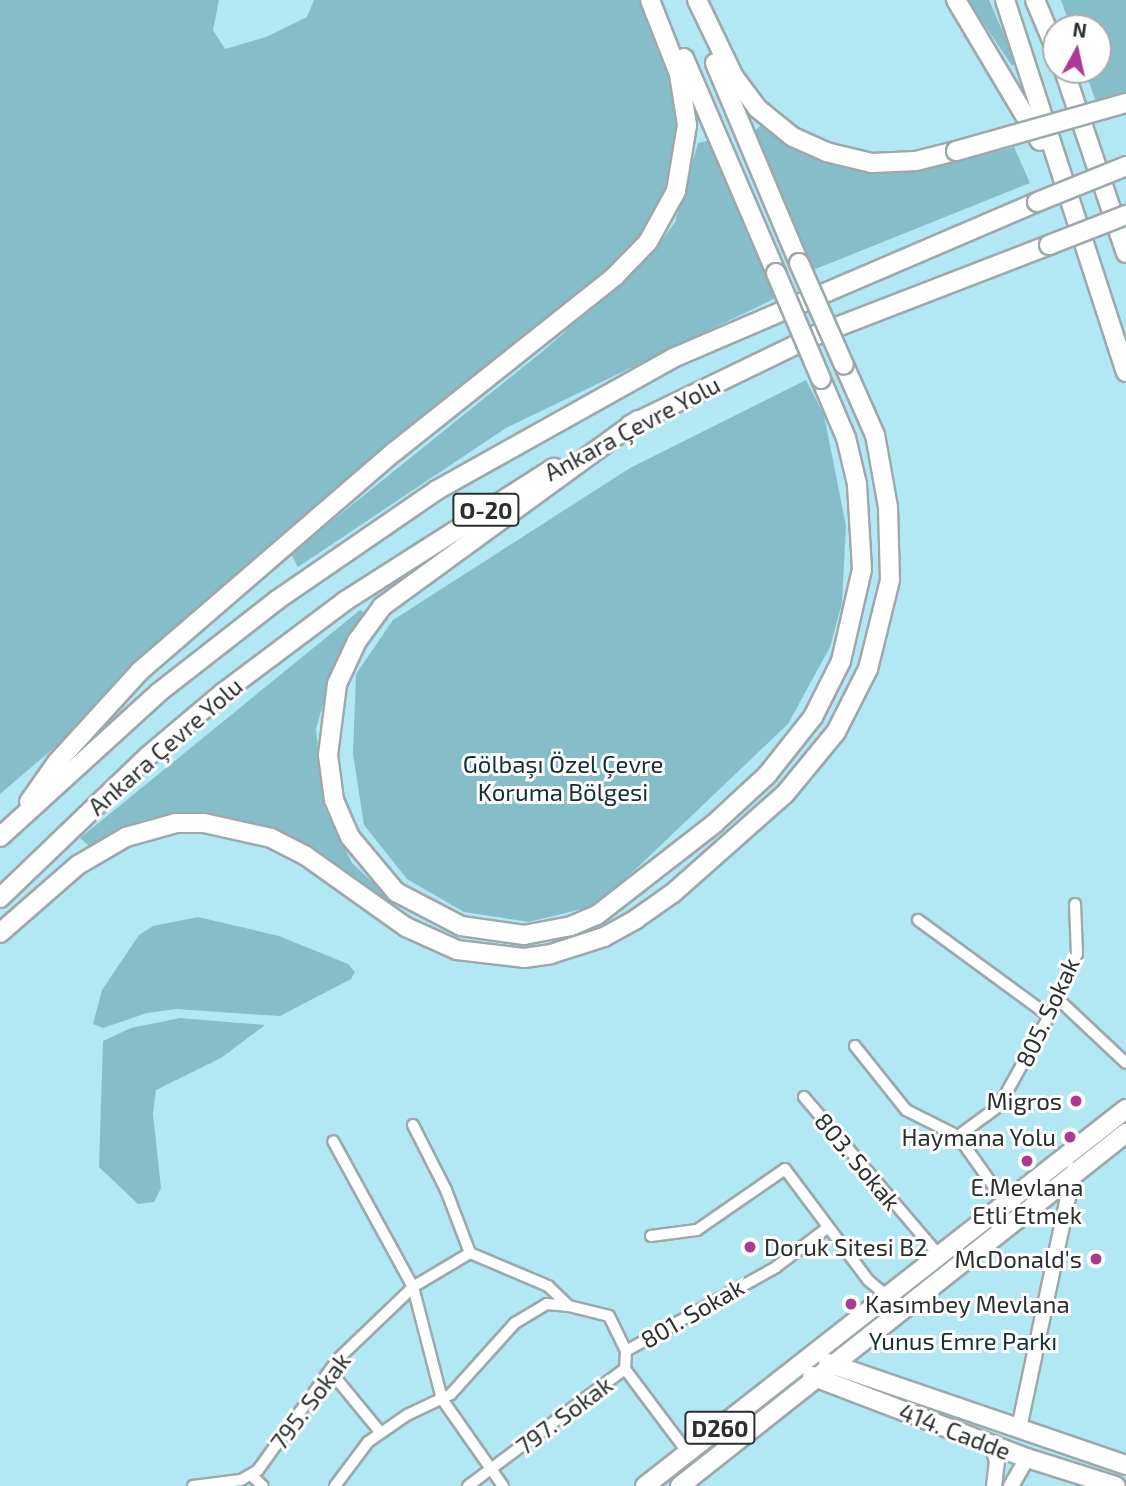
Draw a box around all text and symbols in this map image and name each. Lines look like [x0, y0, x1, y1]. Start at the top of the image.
north arrow [1042, 14, 1112, 84]
text: N [1071, 17, 1088, 42]
street label: Ankara Çevre Yolu [539, 369, 725, 487]
road number: O-20 [451, 490, 521, 530]
street label: Ankara Çevre Yolu [82, 671, 248, 821]
park label: Gölbaşı Özel Çevre Koruma Bölgesi [462, 750, 664, 806]
street label: 805. Sokak [1009, 953, 1085, 1071]
place label: Migros [986, 1087, 1062, 1115]
marker: Migros [1068, 1093, 1084, 1109]
street label: 803. Sokak [809, 1107, 907, 1215]
place label: Haymana Yolu [901, 1123, 1056, 1151]
marker: Haymana Yolu [1062, 1129, 1078, 1145]
marker: E.Mevlana Etli Etmek [1019, 1153, 1035, 1169]
place label: E.Mevlana Etli Etmek [971, 1173, 1083, 1229]
place label: Doruk Sitesi B2 [764, 1233, 928, 1261]
marker: Doruk Sitesi B2 [742, 1239, 758, 1255]
place label: McDonald's [954, 1245, 1082, 1273]
marker: McDonald's [1088, 1251, 1104, 1267]
street label: 801. Sokak [635, 1272, 749, 1354]
place label: Kasımbey Mevlana [865, 1290, 1070, 1318]
marker: Kasımbey Mevlana [843, 1296, 859, 1312]
park label: Yunus Emre Parkı [869, 1327, 1057, 1355]
street label: 795. Sokak [264, 1347, 356, 1455]
street label: 797. Sokak [510, 1370, 618, 1460]
street label: 414. Cadde [895, 1397, 1015, 1465]
road number: D260 [683, 1408, 757, 1448]

